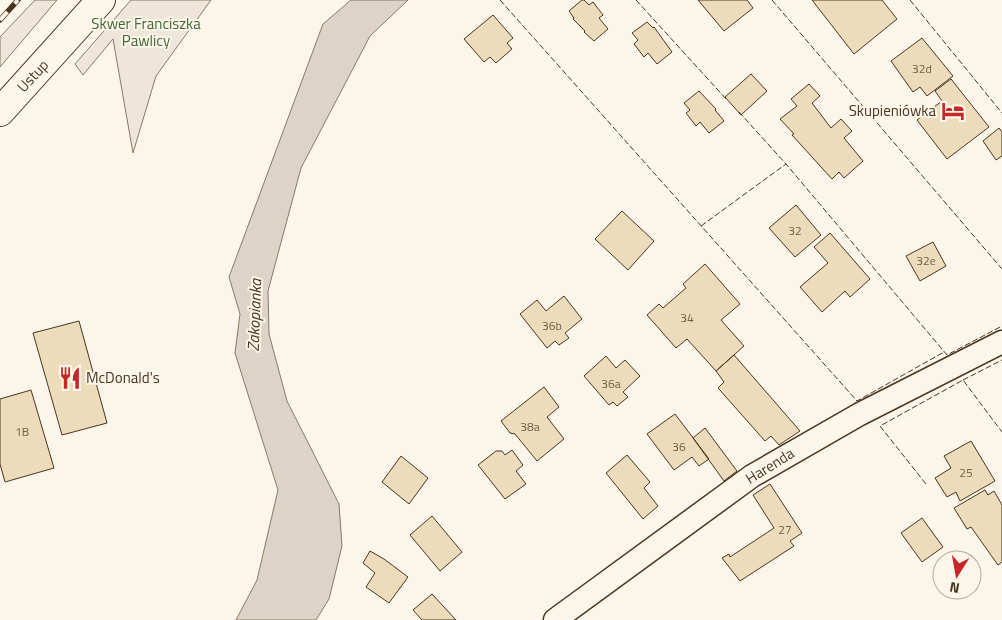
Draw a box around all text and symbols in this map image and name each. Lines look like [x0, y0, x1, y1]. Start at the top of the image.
park label: Skwer Franciszka Pawlicy [91, 12, 201, 52]
street label: Ustup [11, 54, 54, 97]
house number: 32d [912, 59, 932, 78]
hotel icon: Skupieniówka [940, 98, 966, 124]
place label: Skupieniówka [849, 99, 936, 122]
house number: 32 [788, 221, 802, 240]
house number: 32e [916, 251, 936, 270]
water label: Zakopianka [241, 277, 267, 352]
house number: 34 [680, 308, 694, 327]
house number: 36b [542, 316, 562, 335]
restaurant icon: McDonald's [57, 365, 83, 391]
place label: McDonald's [86, 366, 160, 389]
house number: 36a [601, 374, 621, 393]
house number: 38a [520, 417, 540, 436]
house number: 1B [15, 422, 29, 441]
house number: 36 [672, 437, 686, 456]
street label: Harenda [741, 441, 799, 490]
house number: 25 [959, 463, 973, 482]
house number: 27 [778, 520, 792, 539]
north arrow [932, 550, 982, 600]
text: N [948, 577, 961, 599]

